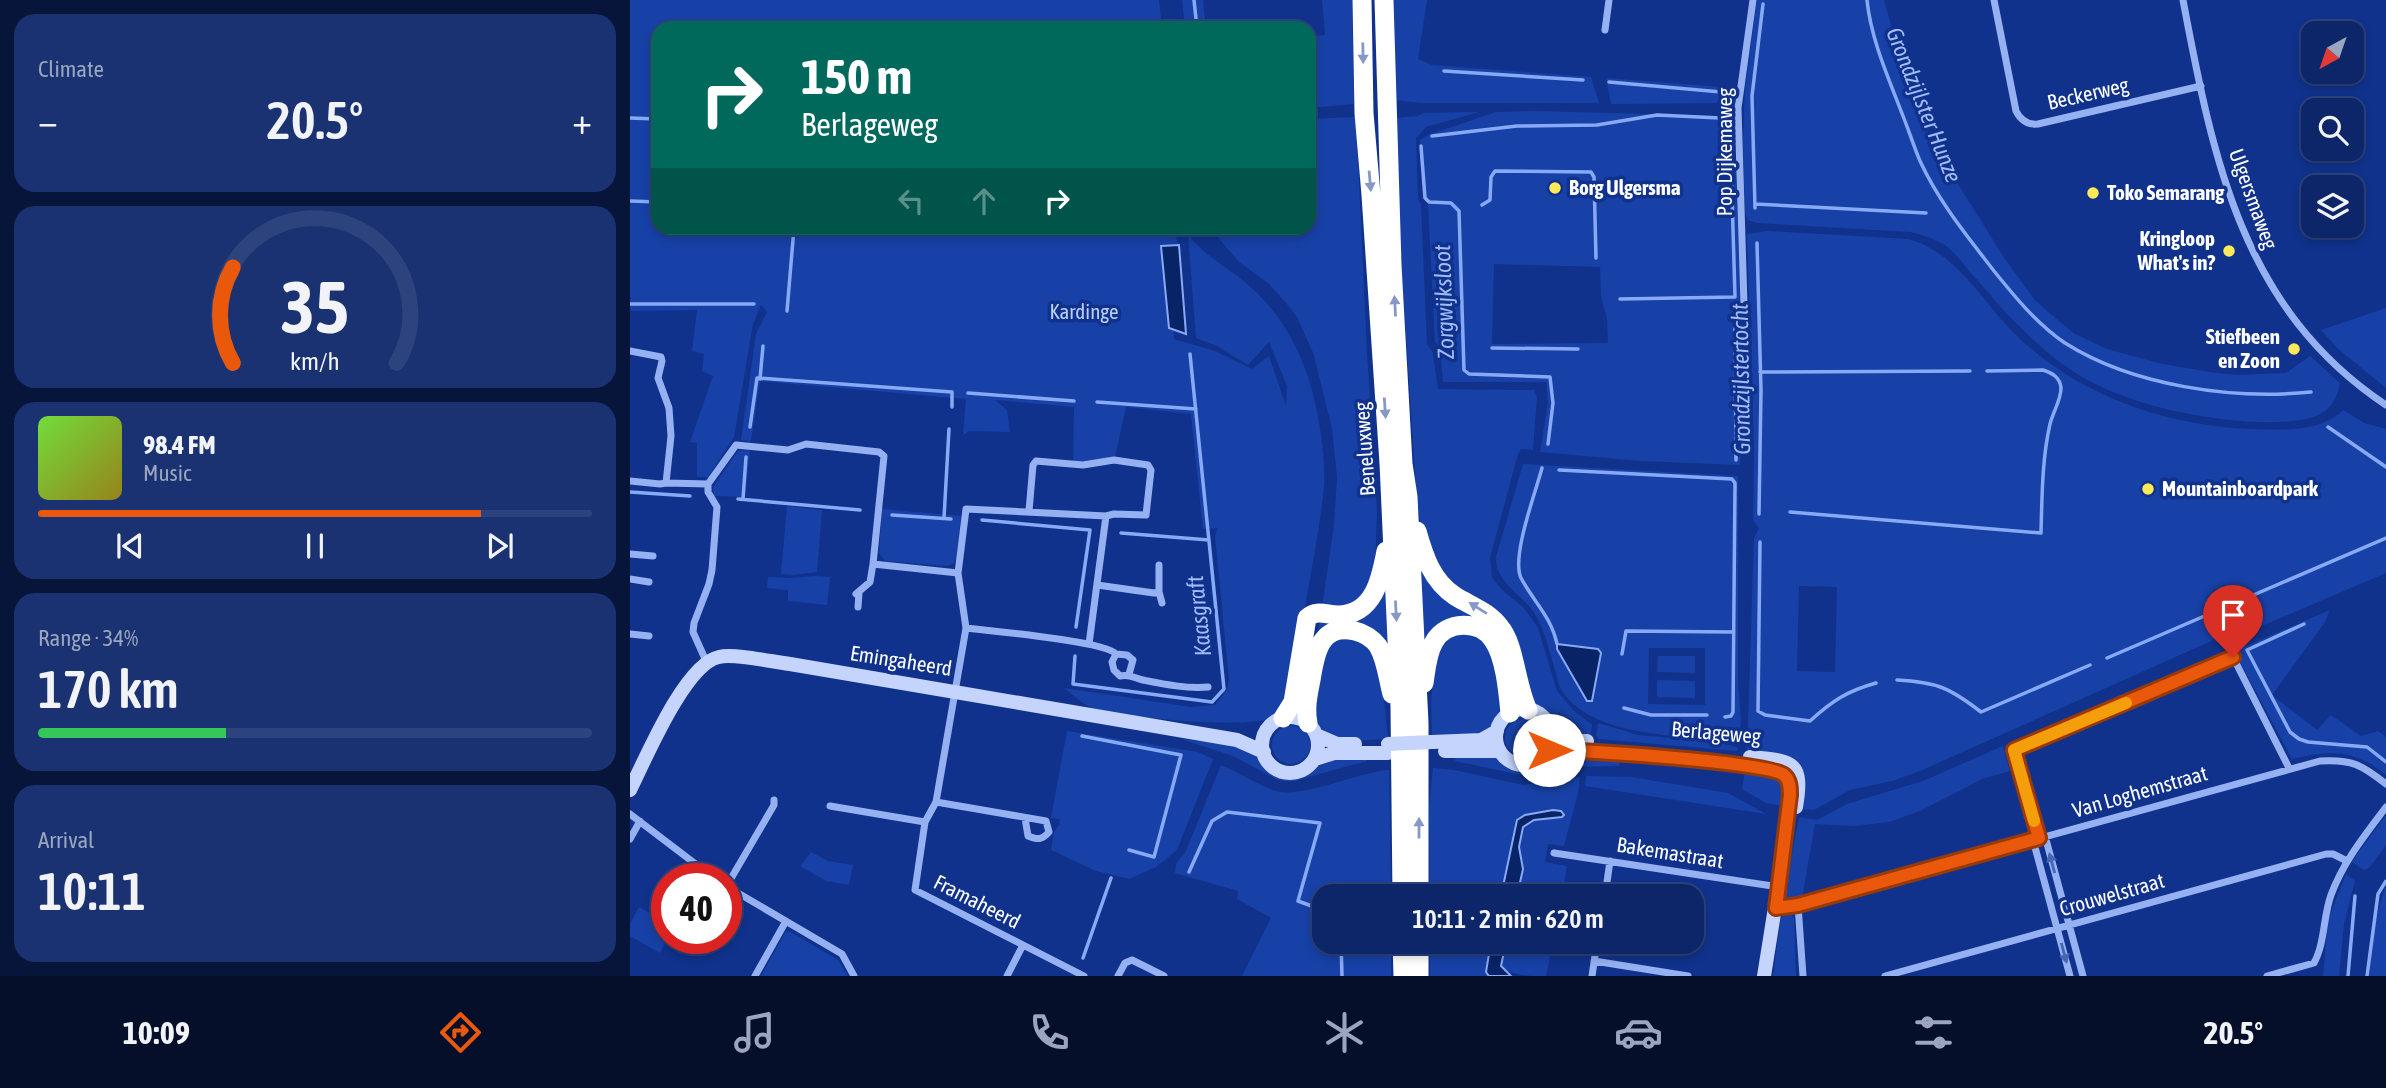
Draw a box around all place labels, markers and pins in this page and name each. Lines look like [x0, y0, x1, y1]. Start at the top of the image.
place label: Borg Ulgersma [1569, 175, 1681, 199]
marker: Borg Ulgersma [1547, 180, 1563, 196]
place label: Toko Semarang [2107, 180, 2225, 204]
marker: Toko Semarang [2085, 185, 2101, 201]
place label: Kringloop What's in? [2136, 226, 2215, 274]
marker: Kringloop What's in? [2221, 243, 2237, 259]
place label: Stiefbeen en Zoon [2206, 324, 2280, 372]
marker: Stiefbeen en Zoon [2286, 341, 2302, 357]
place label: Mountainboardpark [2162, 476, 2319, 500]
marker: Mountainboardpark [2140, 481, 2156, 497]
pin [2203, 585, 2263, 657]

